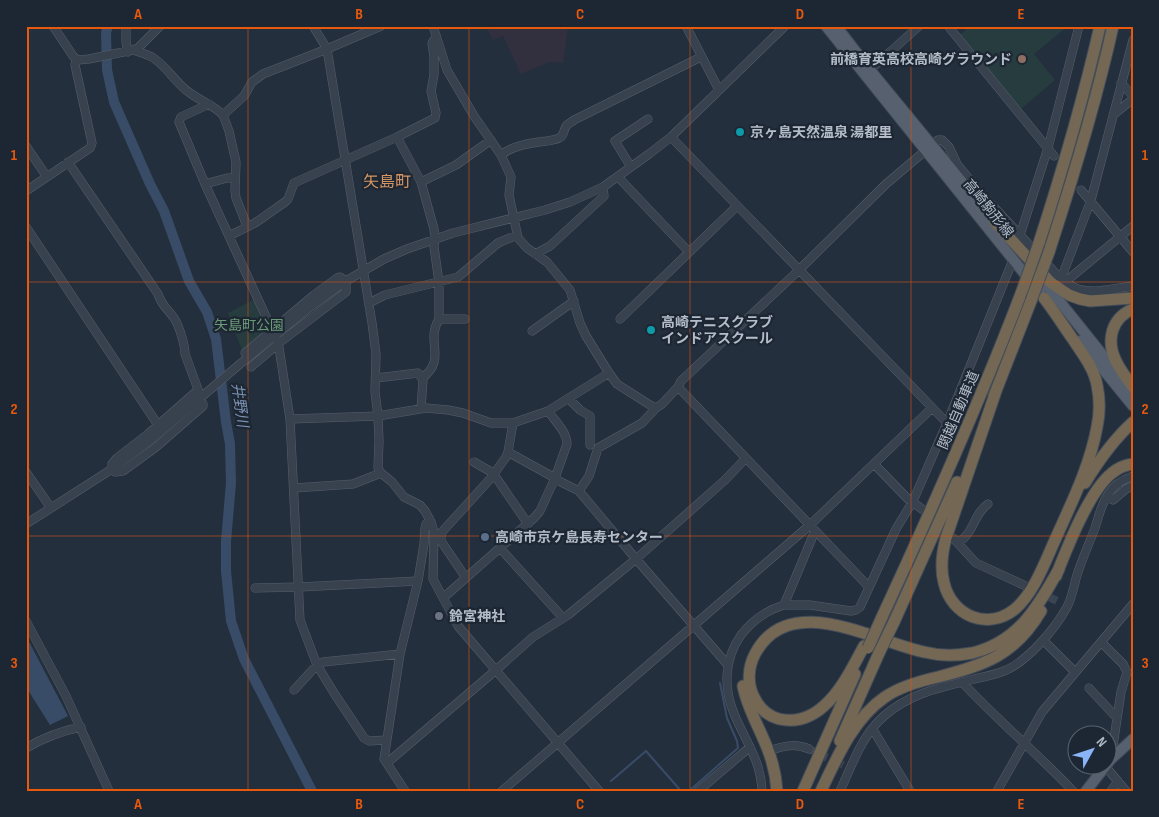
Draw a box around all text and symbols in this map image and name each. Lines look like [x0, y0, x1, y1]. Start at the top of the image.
text: A [133, 5, 142, 24]
text: B [355, 5, 363, 24]
text: C [576, 5, 584, 24]
text: D [796, 5, 804, 24]
text: E [1018, 5, 1025, 24]
place label: 前橋育英高校高崎グラウンド [830, 51, 1012, 68]
marker: 前橋育英高校高崎グラウンド [1016, 53, 1028, 65]
place label: 京ヶ島天然温泉 湯都里 [750, 124, 892, 141]
marker: 京ヶ島天然温泉 湯都里 [734, 126, 746, 138]
text: 1 [11, 146, 18, 165]
text: 1 [1142, 146, 1149, 165]
district label: 矢島町 [363, 173, 411, 192]
street label: 高崎駒形線 [960, 176, 1017, 241]
place label: 高崎テニスクラブ インドアスクール [661, 314, 773, 347]
park label: 矢島町公園 [214, 317, 284, 334]
marker: 高崎テニスクラブ インドアスクール [645, 324, 657, 336]
street label: 関越自動車道 [934, 368, 983, 452]
water label: 井野川 [227, 381, 252, 431]
text: 2 [10, 400, 18, 419]
text: 2 [1141, 400, 1149, 419]
place label: 高崎市京ケ島長寿センター [495, 529, 663, 546]
marker: 高崎市京ケ島長寿センター [479, 531, 491, 543]
place label: 鈴宮神社 [449, 608, 505, 625]
marker: 鈴宮神社 [433, 610, 445, 622]
text: 3 [10, 654, 18, 673]
text: 3 [1141, 654, 1149, 673]
north arrow [1066, 724, 1116, 774]
text: N [1093, 734, 1110, 750]
text: A [133, 795, 142, 814]
text: B [355, 795, 363, 814]
text: C [576, 795, 584, 814]
text: D [796, 795, 804, 814]
text: E [1018, 795, 1025, 814]

